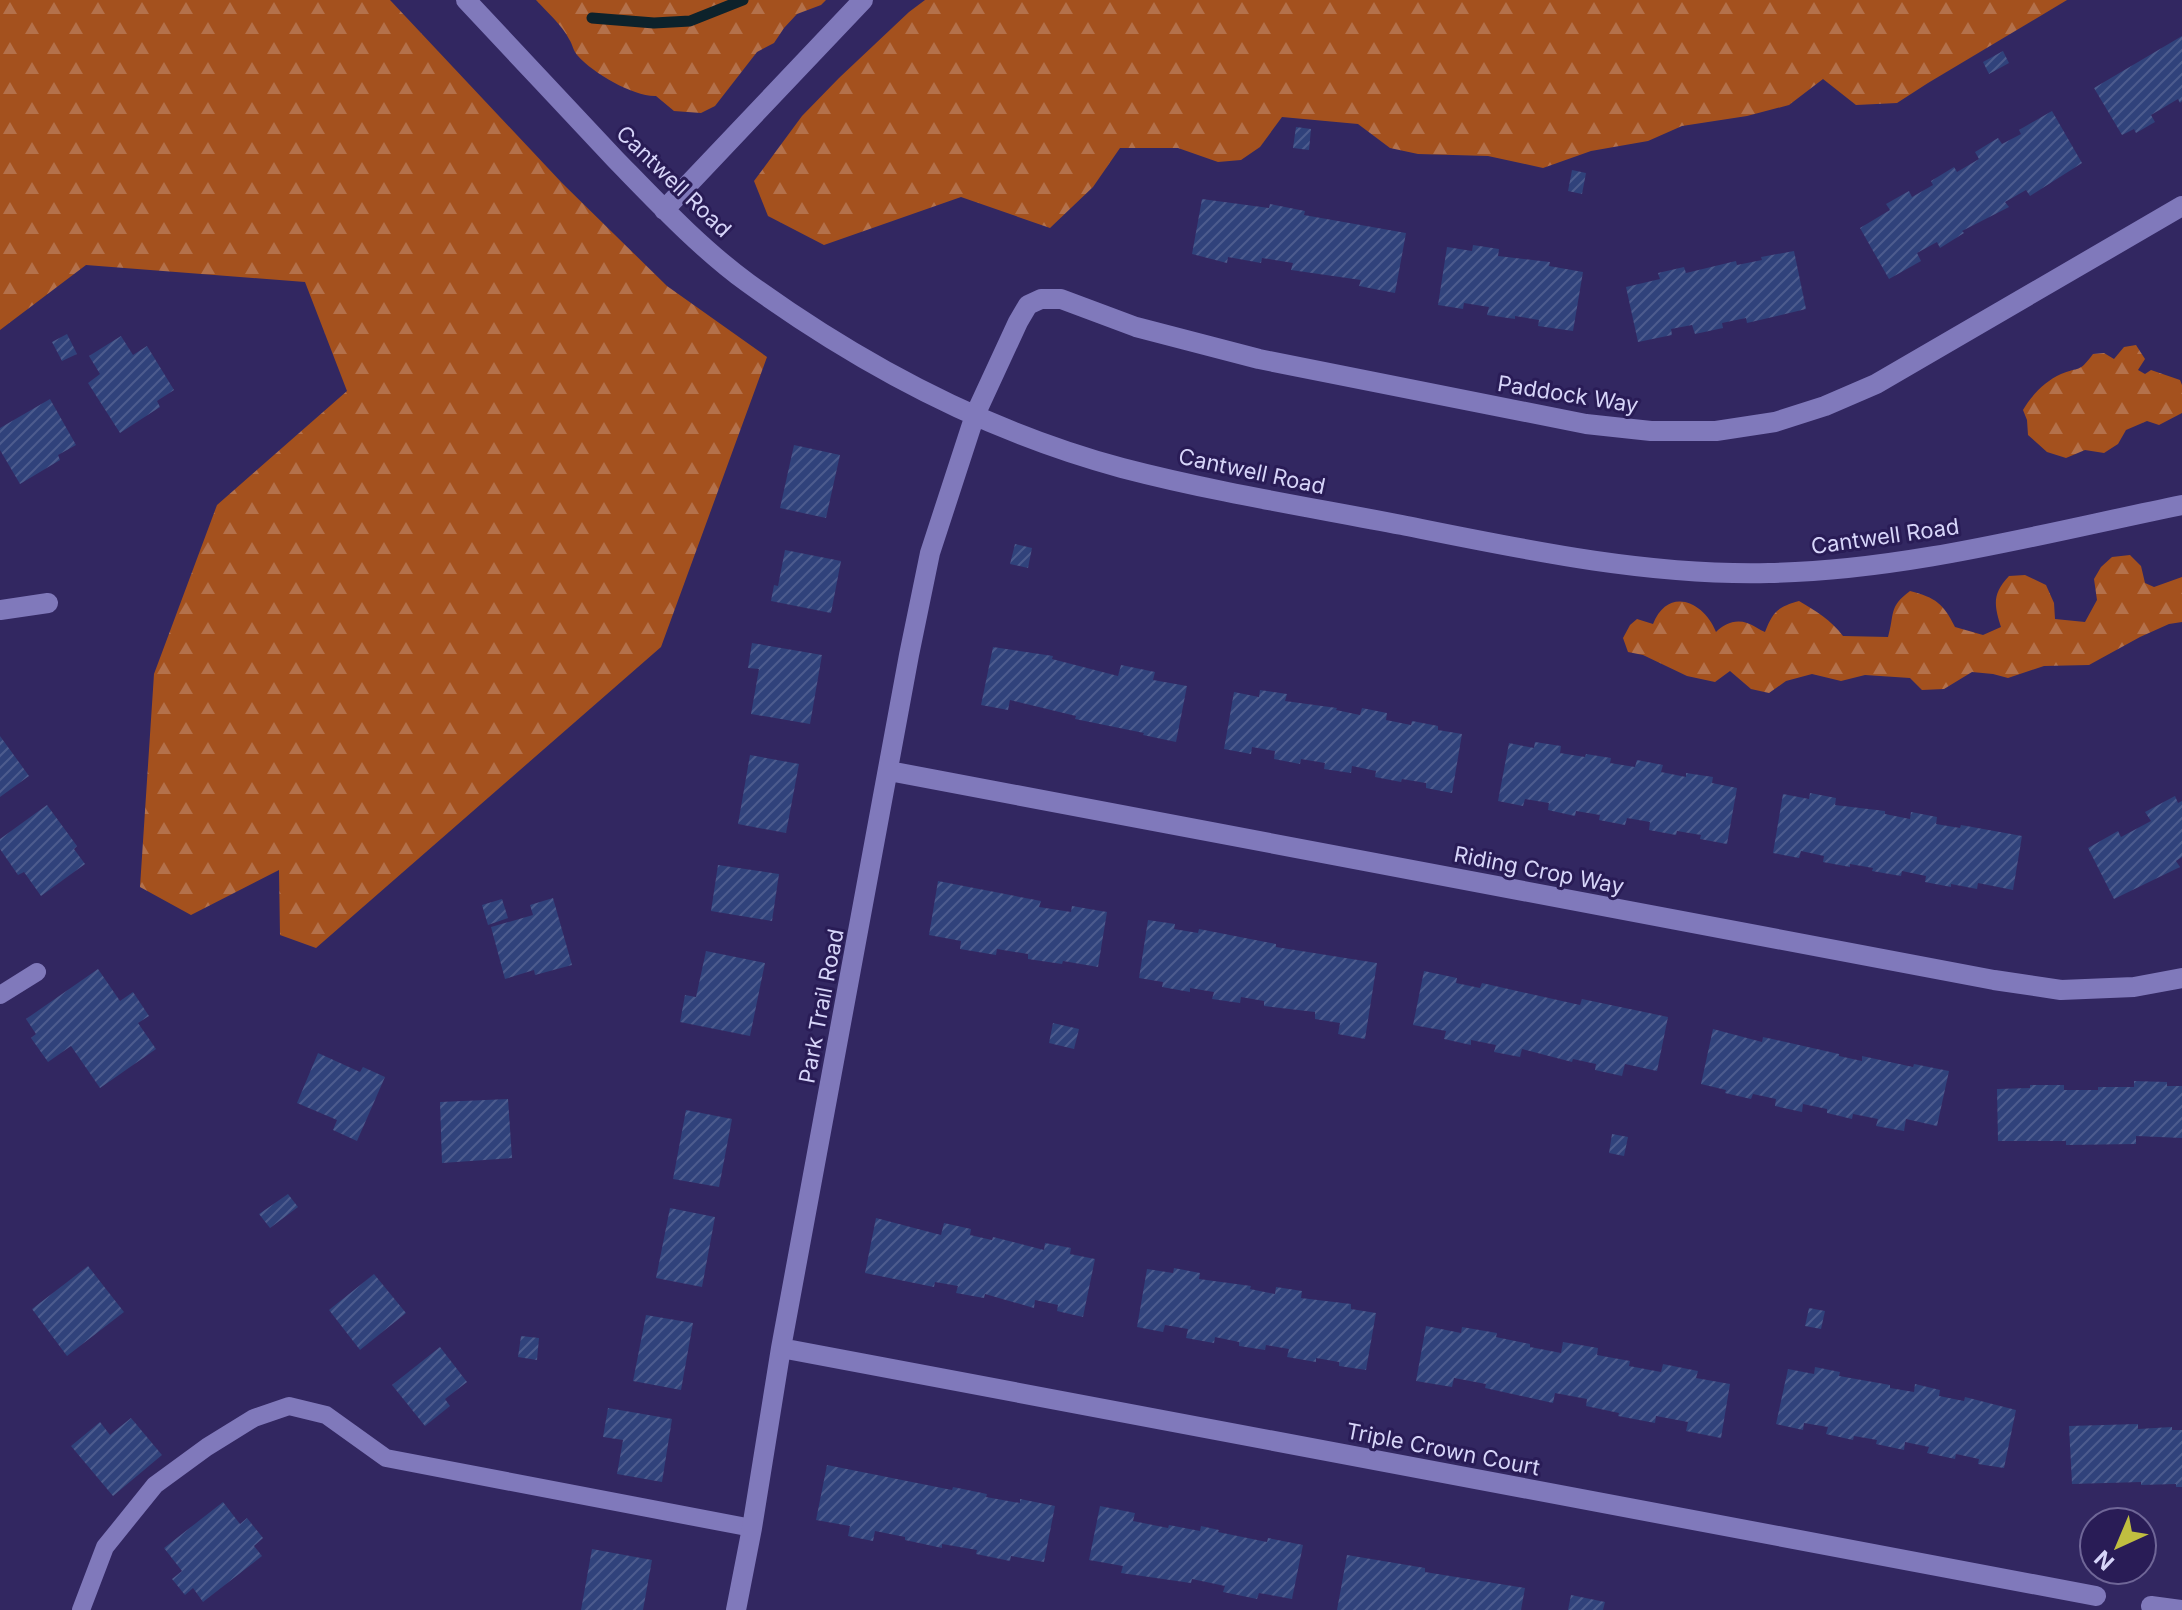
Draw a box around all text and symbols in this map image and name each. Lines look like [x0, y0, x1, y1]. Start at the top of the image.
street label: Cantwell Road [611, 120, 737, 242]
street label: Paddock Way [1496, 370, 1640, 418]
street label: Cantwell Road [1176, 443, 1328, 499]
street label: Cantwell Road [1809, 513, 1961, 559]
street label: Riding Crop Way [1452, 841, 1626, 899]
street label: Park Trail Road [793, 927, 849, 1085]
street label: Triple Crown Court [1344, 1417, 1542, 1481]
north arrow [2078, 1506, 2158, 1586]
text: N [2089, 1545, 2119, 1576]

